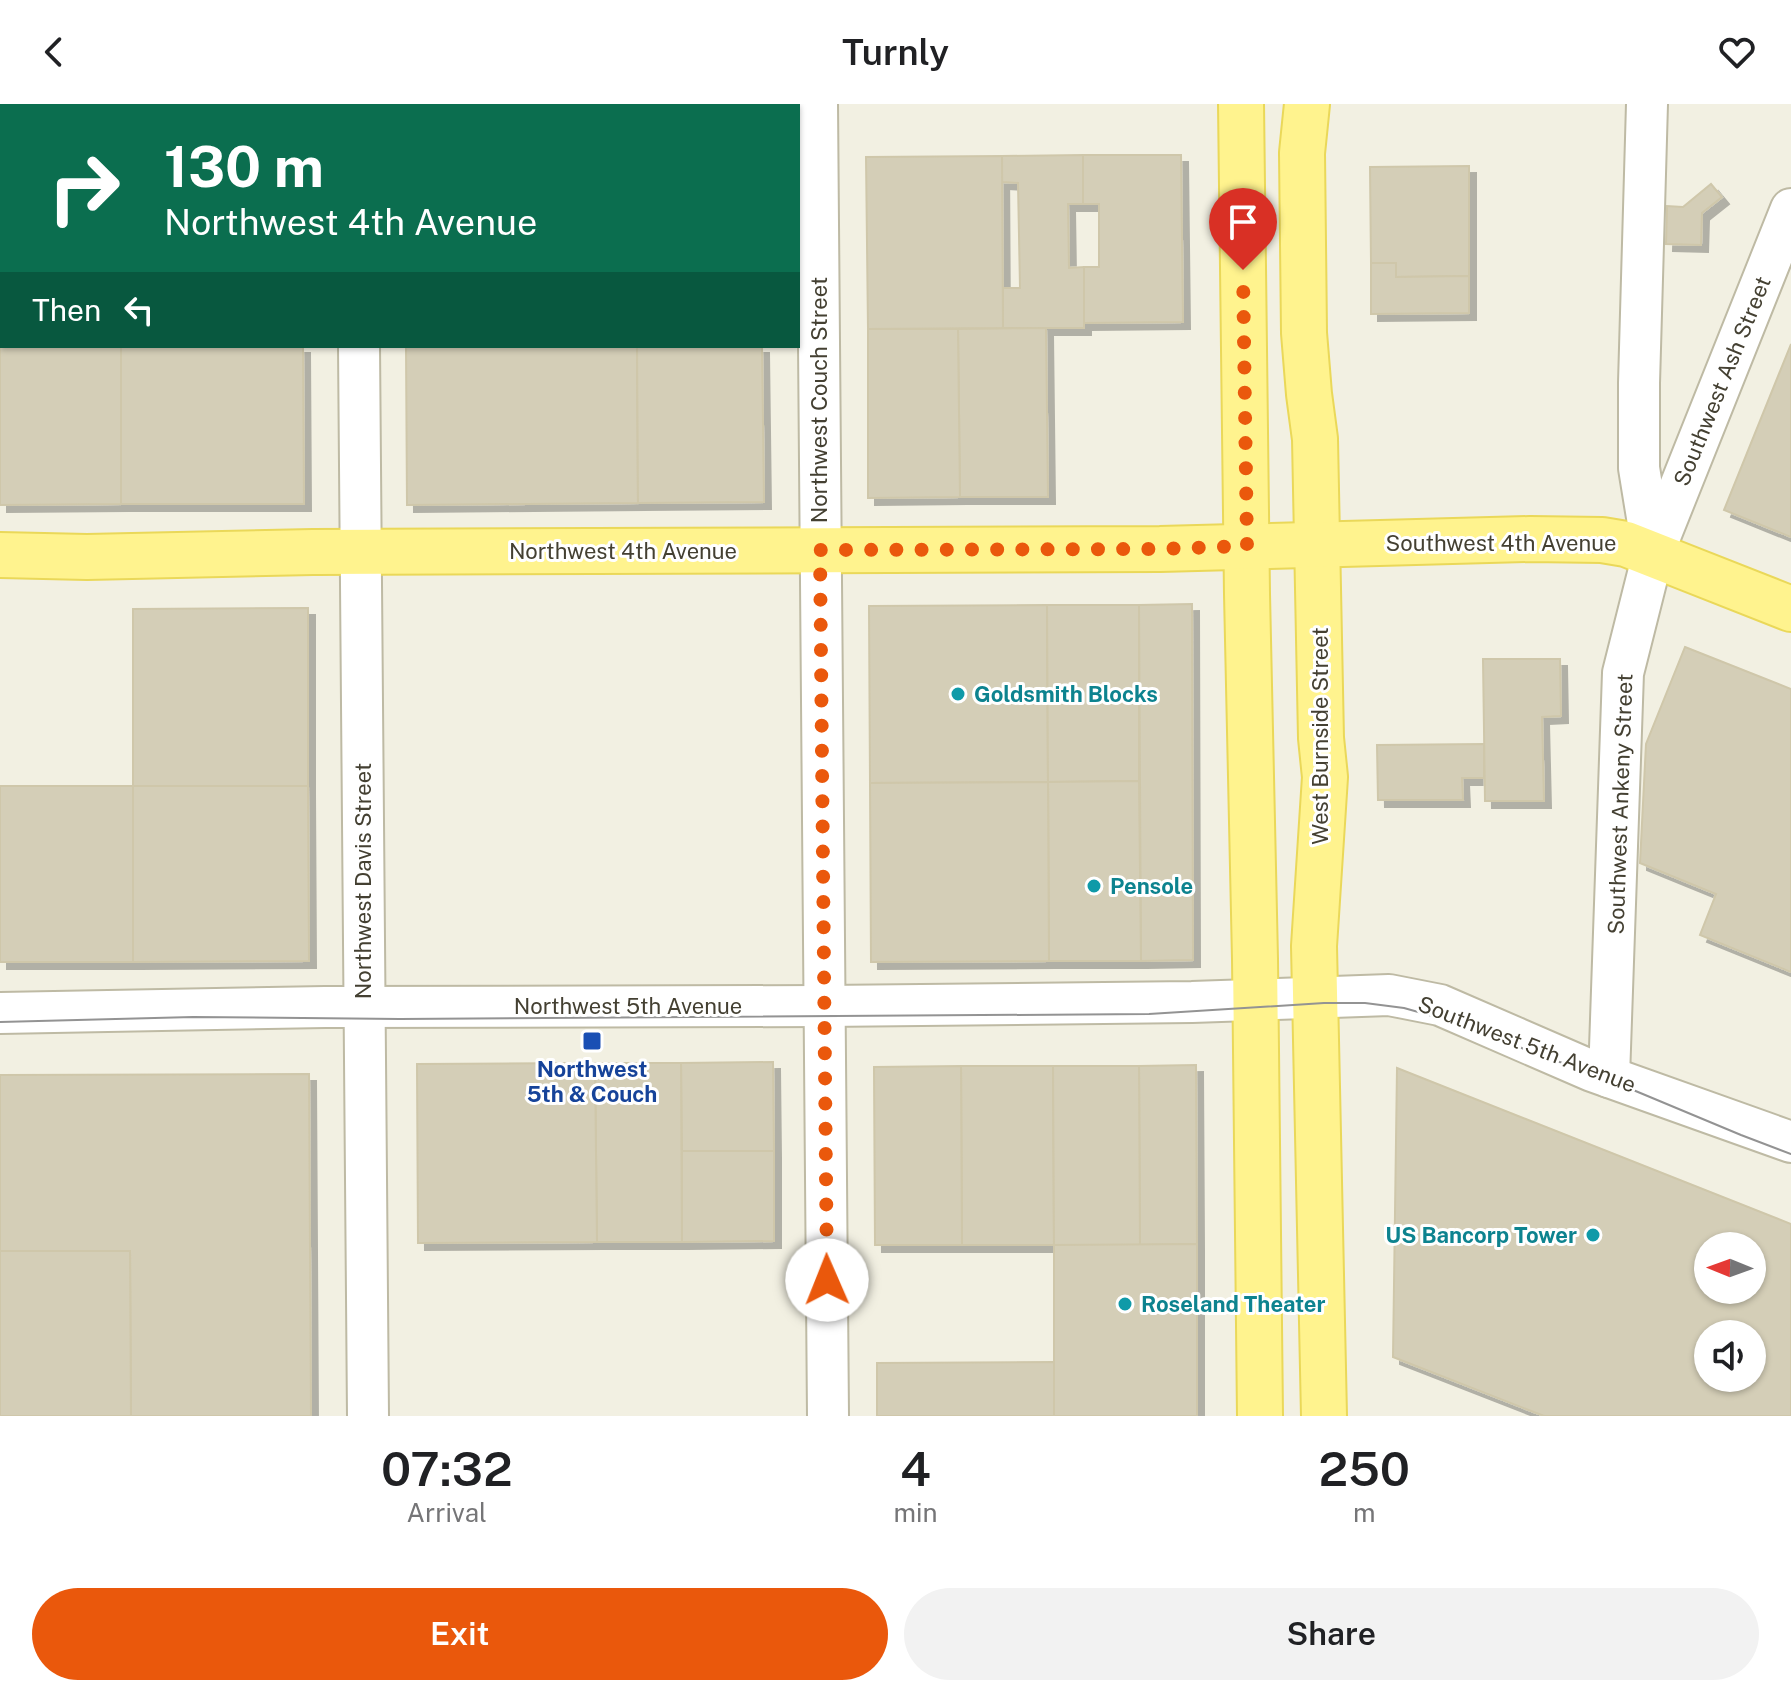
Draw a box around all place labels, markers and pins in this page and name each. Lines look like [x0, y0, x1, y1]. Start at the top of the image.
pin [1209, 188, 1277, 270]
place label: Goldsmith Blocks [974, 681, 1158, 707]
marker: Goldsmith Blocks [949, 685, 967, 703]
place label: Pensole [1110, 873, 1193, 899]
marker: Pensole [1085, 877, 1103, 895]
marker: Northwest 5th & Couch [581, 1030, 603, 1052]
place label: Northwest 5th & Couch [527, 1056, 657, 1107]
place label: US Bancorp Tower [1385, 1222, 1577, 1248]
marker: US Bancorp Tower [1584, 1226, 1602, 1244]
place label: Roseland Theater [1141, 1291, 1326, 1317]
marker: Roseland Theater [1116, 1295, 1134, 1313]

